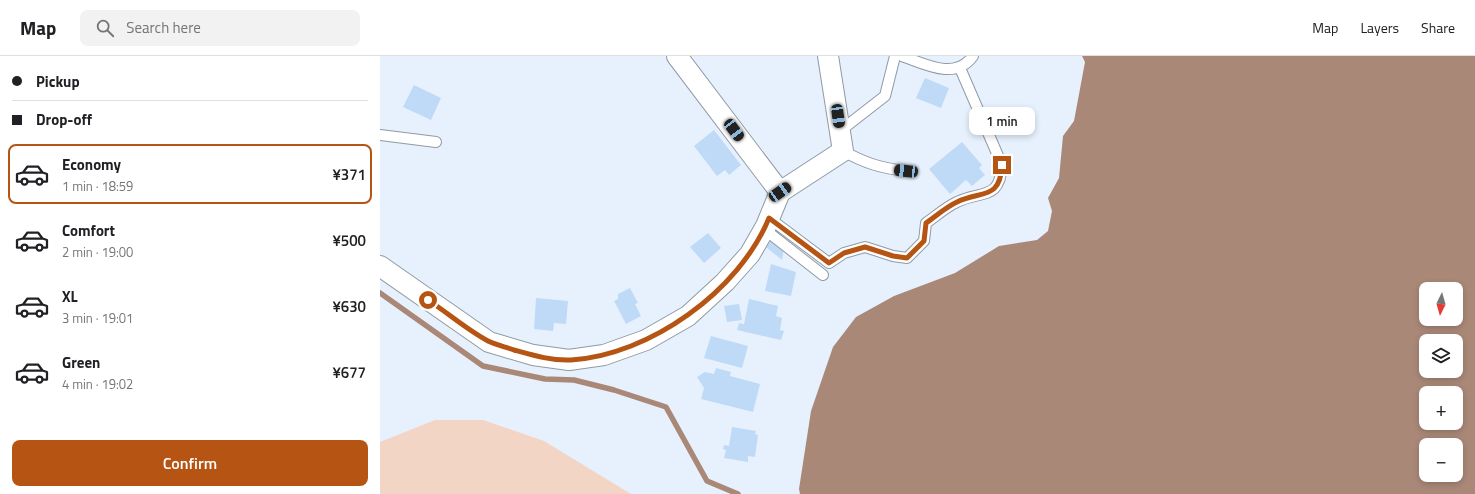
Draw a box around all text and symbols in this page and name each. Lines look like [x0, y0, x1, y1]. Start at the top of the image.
search box [80, 10, 360, 46]
text: Map [20, 13, 56, 42]
text: Search here [126, 16, 201, 39]
icon: search [94, 17, 116, 39]
text: Map [1312, 17, 1338, 38]
text: Layers [1360, 17, 1399, 38]
text: Share [1421, 17, 1455, 38]
text: Pickup [36, 70, 80, 93]
car [830, 103, 846, 129]
callout: 1 min [969, 107, 1035, 135]
text: Drop-off [36, 108, 92, 131]
text: 1 min [986, 111, 1018, 131]
car [722, 117, 746, 143]
text: Economy [62, 153, 121, 176]
icon: car [14, 156, 50, 192]
route end [993, 156, 1011, 174]
text: ¥371 [332, 163, 366, 186]
car [893, 164, 919, 178]
text: 1 min · 18:59 [62, 176, 133, 196]
car [767, 180, 793, 204]
text: Comfort [62, 219, 115, 242]
icon: car [14, 222, 50, 258]
text: ¥500 [332, 229, 366, 252]
text: 2 min · 19:00 [62, 242, 133, 262]
north arrow [1419, 282, 1463, 326]
map controls [1419, 282, 1463, 482]
text: XL [62, 285, 78, 308]
icon: car [14, 288, 50, 324]
route start [419, 291, 437, 309]
text: ¥630 [332, 295, 366, 318]
text: 3 min · 19:01 [62, 308, 133, 328]
button: layers [1419, 334, 1463, 378]
text: Green [62, 351, 100, 374]
icon: car [14, 354, 50, 390]
text: ¥677 [332, 361, 366, 384]
text: 4 min · 19:02 [62, 374, 133, 394]
button: + [1419, 386, 1463, 430]
button: − [1419, 438, 1463, 482]
button: Confirm [12, 440, 368, 486]

